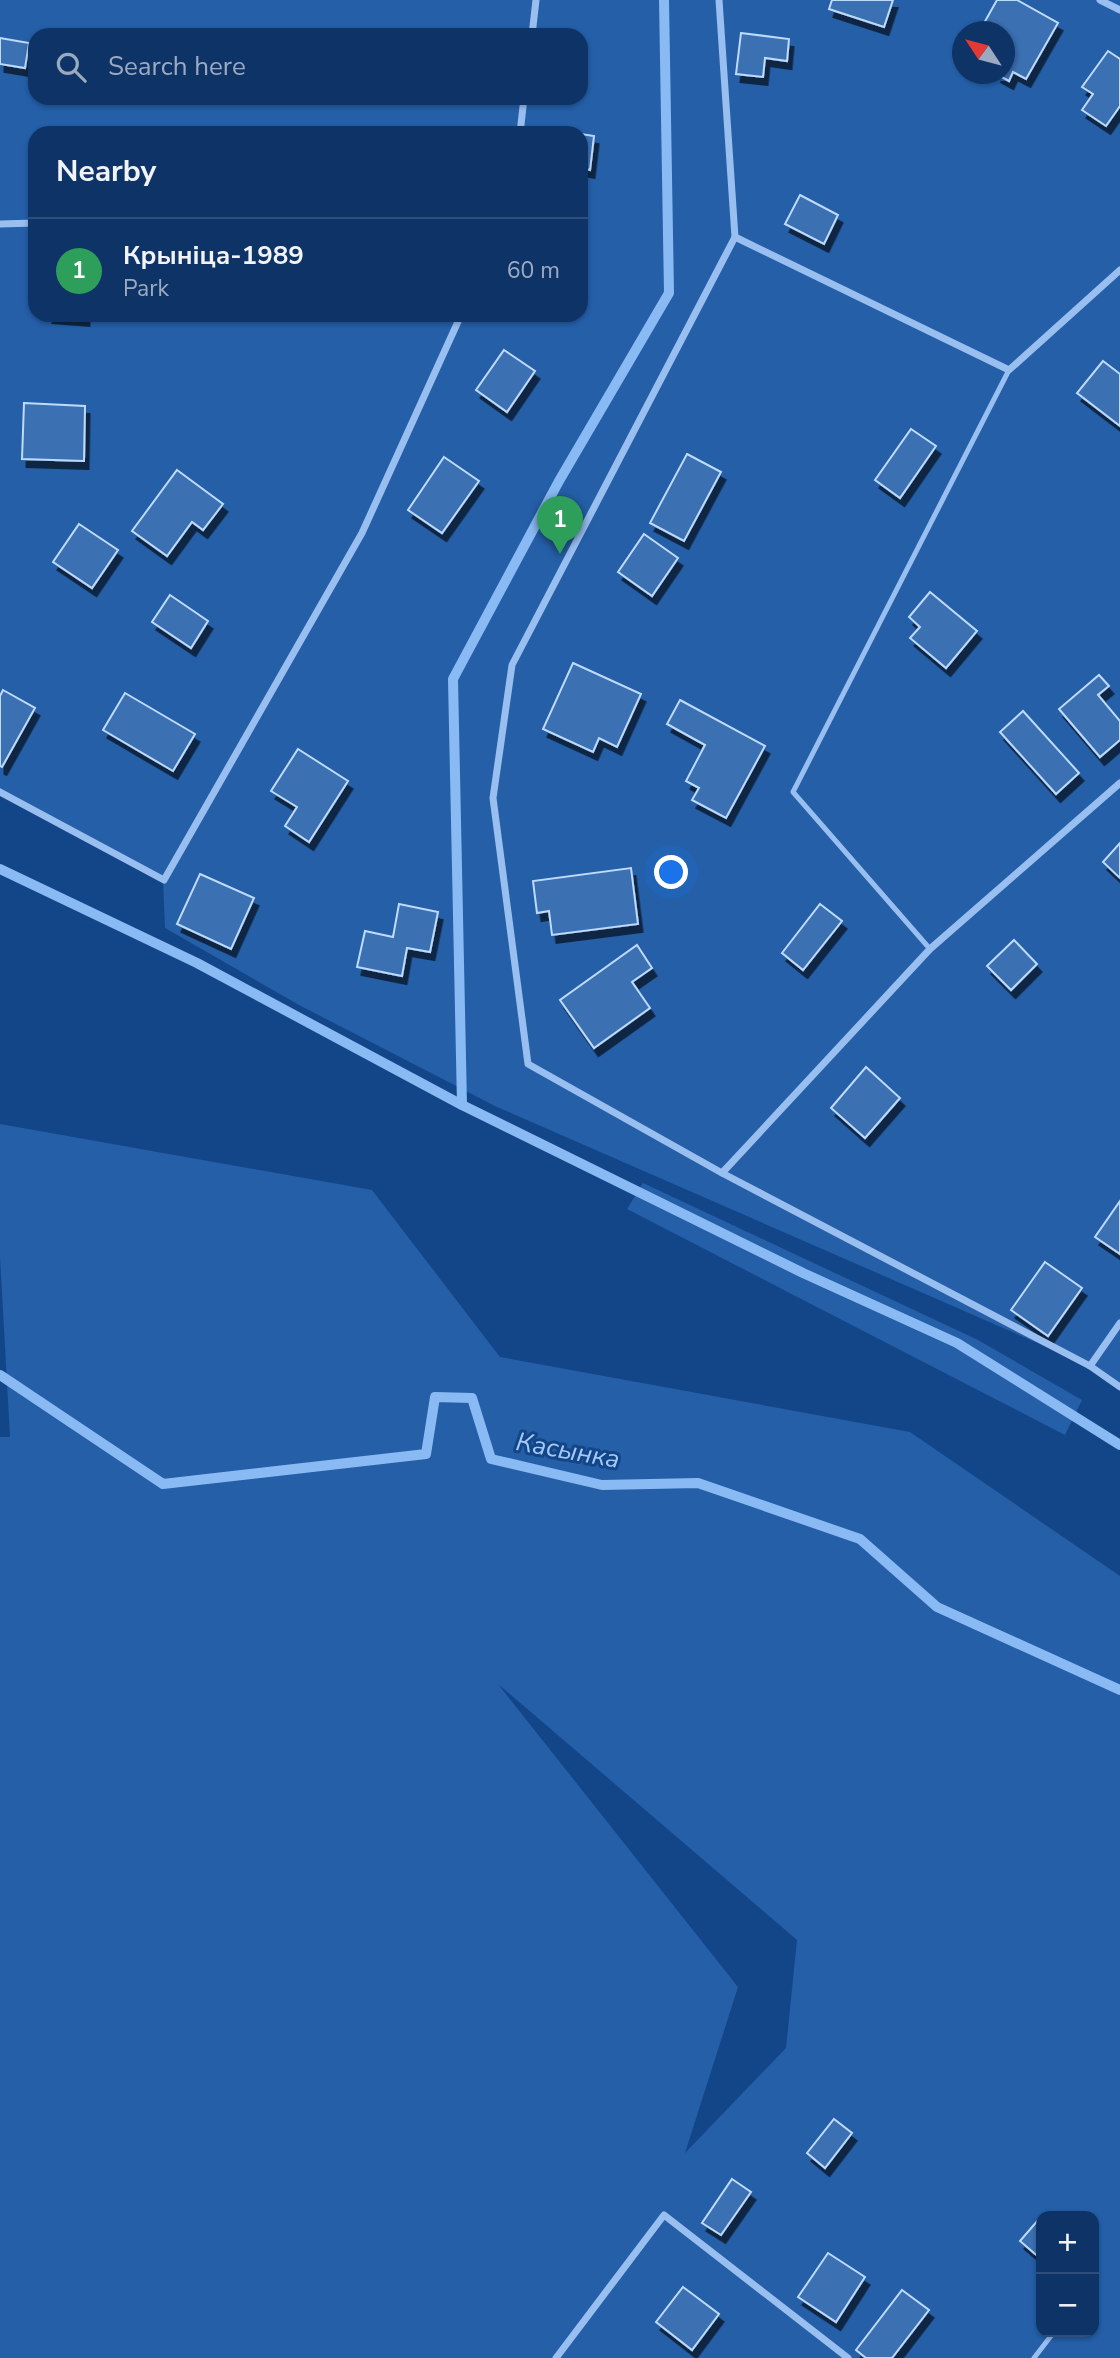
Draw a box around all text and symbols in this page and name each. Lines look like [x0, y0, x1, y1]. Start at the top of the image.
north arrow [952, 21, 1015, 84]
search box [28, 28, 588, 105]
icon: search [52, 48, 90, 86]
text: Search here [108, 49, 246, 84]
text: Nearby [56, 151, 156, 192]
text: Крыніца-1989 [123, 238, 304, 273]
text: 1 [72, 255, 86, 286]
text: 60 m [507, 255, 560, 286]
text: Park [123, 273, 169, 304]
pin: 1 [537, 496, 583, 554]
your location [654, 855, 688, 889]
water label: Касынка [513, 1424, 623, 1477]
map controls [1036, 2211, 1099, 2337]
button: + [1036, 2211, 1099, 2274]
button: − [1036, 2274, 1099, 2337]

